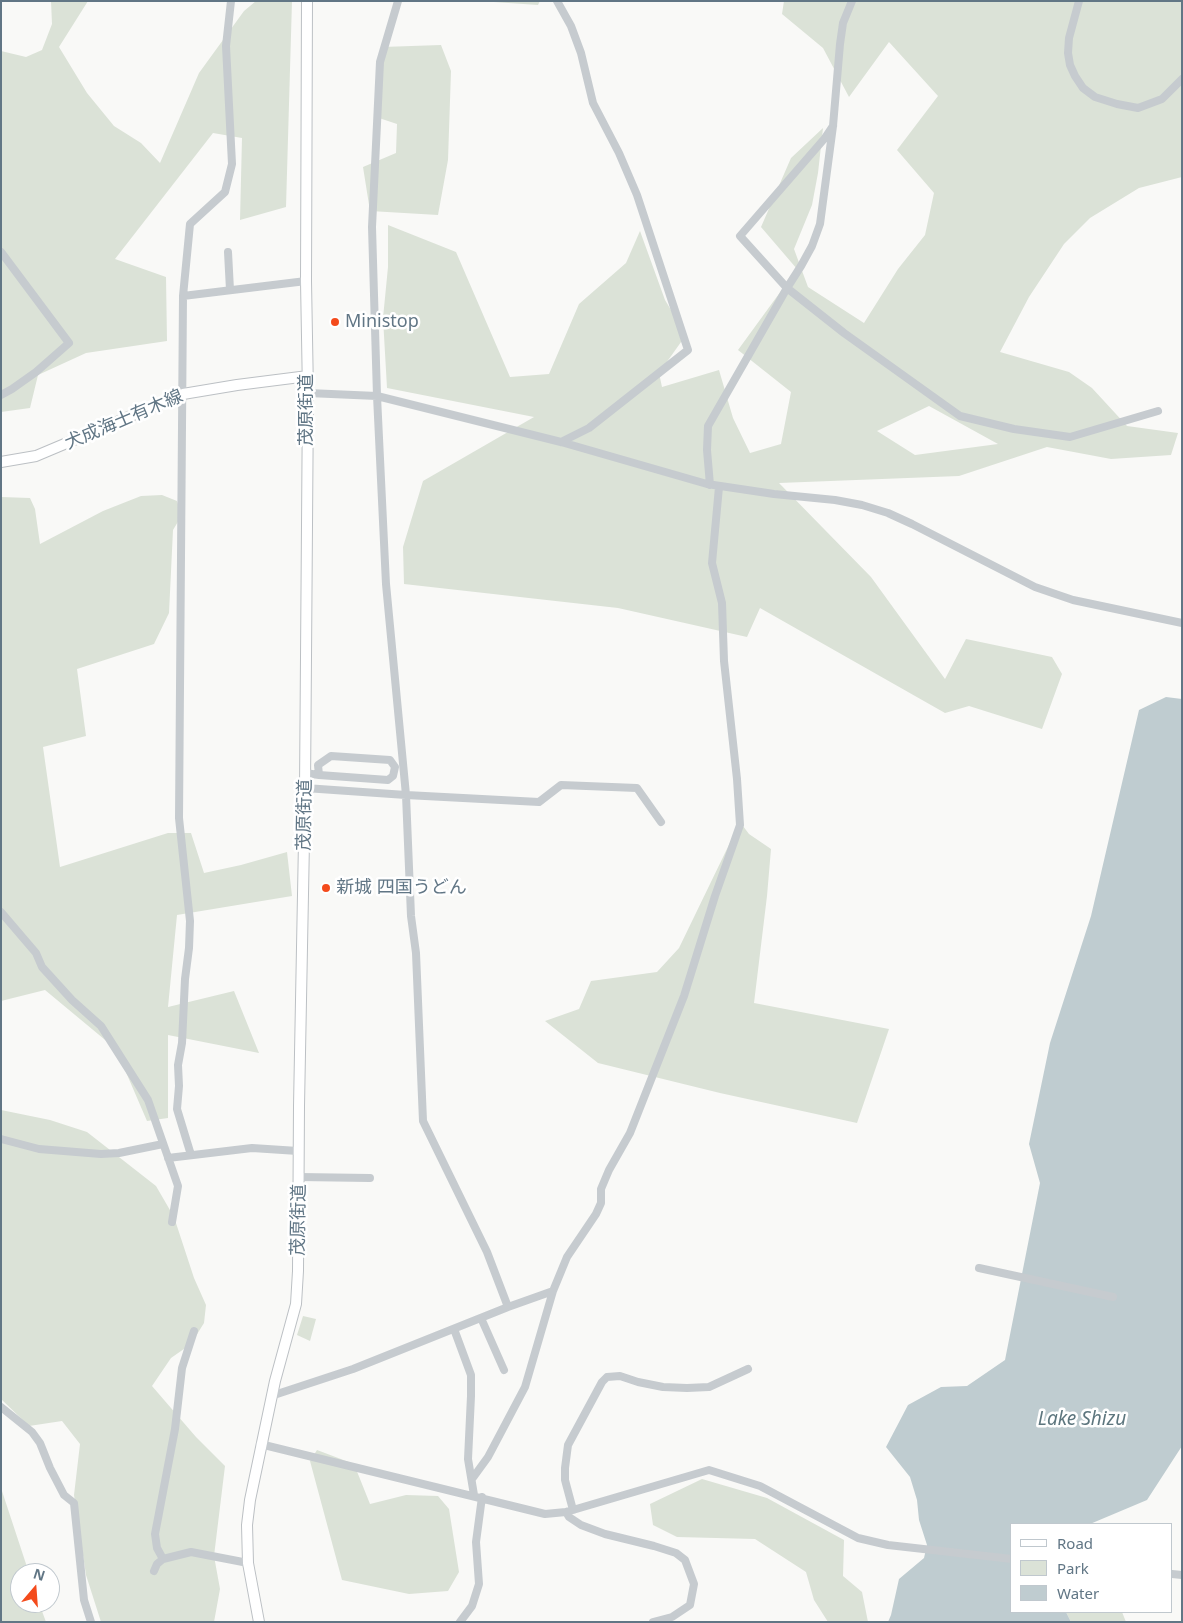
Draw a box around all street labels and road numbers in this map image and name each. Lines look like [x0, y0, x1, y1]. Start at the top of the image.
street label: 茂原街道 [296, 374, 318, 446]
street label: 犬成海士有木線 [62, 385, 186, 455]
street label: 茂原街道 [294, 779, 316, 851]
street label: 茂原街道 [288, 1184, 310, 1256]

